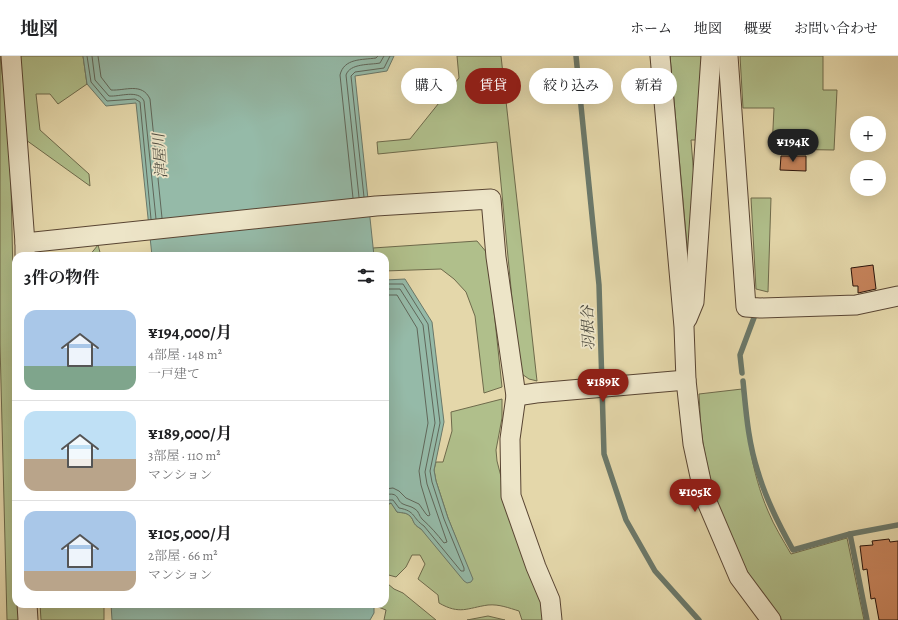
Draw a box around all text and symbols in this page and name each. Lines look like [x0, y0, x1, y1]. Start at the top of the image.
text: 地図 [20, 16, 58, 42]
text: ホーム [630, 19, 672, 38]
text: 地図 [694, 19, 722, 38]
text: 概要 [744, 19, 772, 38]
text: お問い合わせ [794, 19, 878, 38]
chip: 購入 [401, 68, 457, 104]
chip: 賃貸 [465, 68, 521, 104]
chip: 絞り込み [529, 68, 613, 104]
chip: 新着 [621, 68, 677, 104]
map controls [850, 116, 886, 196]
button: + [850, 116, 886, 152]
pin: ¥194K [765, 129, 821, 163]
water label: 津屋川 [148, 131, 172, 179]
text: ¥194K [777, 133, 809, 150]
button: − [850, 160, 886, 196]
icon: filters [355, 265, 377, 287]
text: 3件の物件 [24, 266, 99, 289]
water label: 羽根谷 [577, 304, 599, 351]
text: ¥194,000/月 [148, 321, 233, 344]
icon: home [56, 326, 104, 374]
text: 4部屋 · 148 m² [148, 346, 222, 363]
text: 一戸建て [148, 365, 200, 382]
pin: ¥189K [575, 369, 631, 403]
text: ¥189K [587, 373, 619, 390]
text: ¥189,000/月 [148, 422, 233, 445]
icon: home [56, 427, 104, 475]
text: 3部屋 · 110 m² [148, 447, 221, 464]
text: マンション [148, 466, 212, 483]
pin: ¥105K [667, 479, 723, 513]
text: ¥105K [679, 483, 711, 500]
text: ¥105,000/月 [148, 522, 232, 545]
icon: home [56, 527, 104, 575]
text: 2部屋 · 66 m² [148, 547, 218, 564]
text: マンション [148, 566, 212, 583]

